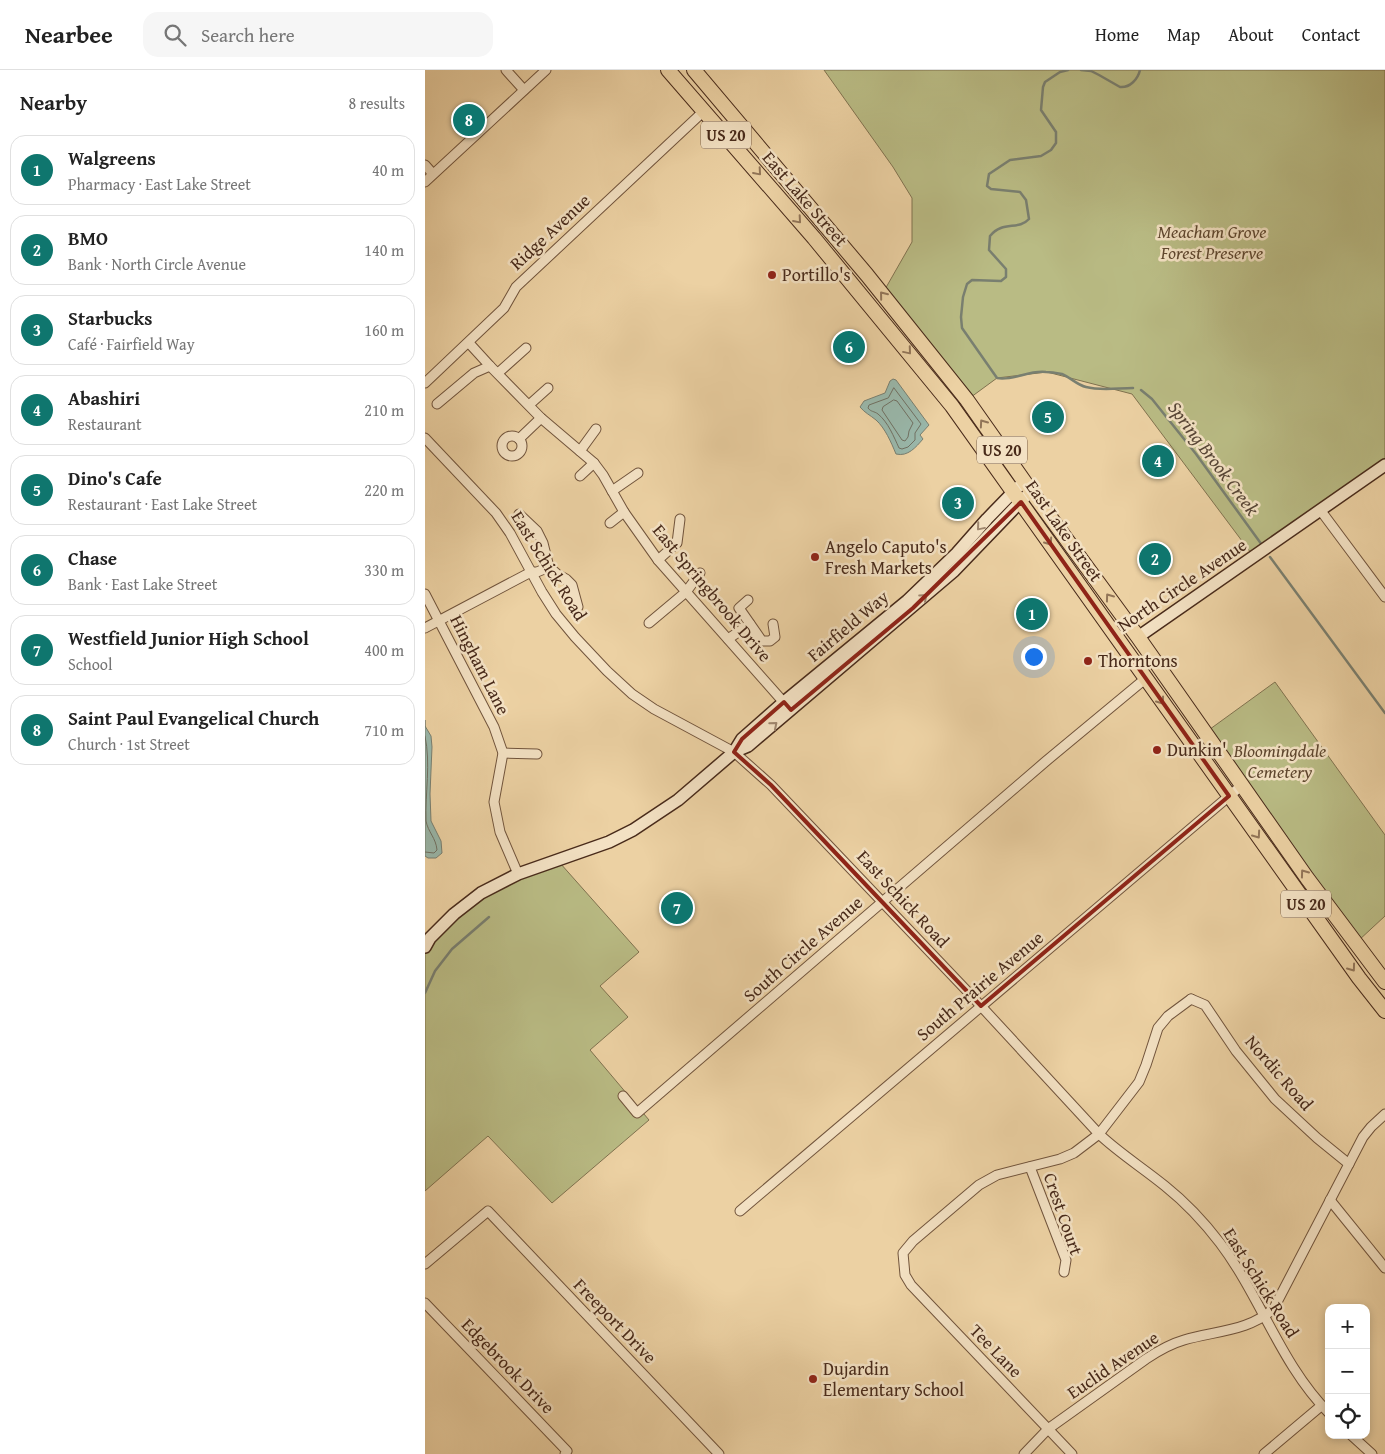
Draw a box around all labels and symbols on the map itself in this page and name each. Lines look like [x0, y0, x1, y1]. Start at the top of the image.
pin: 8 [453, 101, 485, 139]
road number: US 20 [701, 122, 751, 148]
street label: East Lake Street [756, 145, 855, 253]
one-way arrow [752, 167, 761, 176]
street label: Ridge Avenue [503, 187, 596, 276]
one-way arrow [792, 214, 801, 223]
park label: Meacham Grove Forest Preserve [1157, 218, 1267, 266]
place label: Portillo's [782, 261, 851, 288]
marker: Portillo's [766, 269, 778, 281]
one-way arrow [881, 292, 889, 301]
pin: 6 [833, 328, 865, 366]
one-way arrow [902, 345, 910, 354]
water label: Spring Brook Creek [1162, 395, 1267, 521]
pin: 5 [1032, 398, 1064, 436]
one-way arrow [980, 419, 989, 429]
road number: US 20 [977, 436, 1027, 464]
pin: 4 [1142, 442, 1174, 480]
street label: East Lake Street [1019, 474, 1110, 588]
pin: 3 [942, 484, 974, 522]
street label: East Schick Road [505, 505, 594, 626]
street label: East Springbrook Drive [646, 518, 778, 668]
one-way arrow [977, 521, 985, 530]
street label: North Circle Avenue [1111, 531, 1252, 638]
place label: Angelo Caputo's Fresh Markets [825, 533, 947, 581]
one-way arrow [1043, 536, 1052, 546]
pin: 2 [1139, 540, 1171, 578]
marker: Angelo Caputo's Fresh Markets [809, 551, 821, 563]
street label: Fairfield Way [801, 583, 894, 668]
one-way arrow [919, 594, 928, 603]
one-way arrow [1106, 594, 1115, 603]
pin: 1 [1016, 595, 1048, 633]
street label: Hingham Lane [444, 610, 517, 720]
your location [1021, 644, 1047, 670]
place label: Thorntons [1098, 647, 1178, 674]
marker: Thorntons [1082, 655, 1094, 667]
one-way arrow [1155, 695, 1164, 705]
one-way arrow [768, 722, 777, 730]
place label: Dunkin' [1167, 736, 1227, 763]
park label: Bloomingdale Cemetery [1233, 737, 1326, 785]
marker: Dunkin' [1151, 744, 1163, 756]
one-way arrow [1251, 830, 1260, 839]
street label: East Schick Road [851, 844, 956, 954]
one-way arrow [1301, 870, 1309, 879]
pin: 7 [661, 889, 693, 927]
street label: South Circle Avenue [737, 889, 868, 1008]
road number: US 20 [1281, 891, 1331, 918]
street label: South Prairie Avenue [910, 924, 1049, 1047]
one-way arrow [1346, 962, 1354, 971]
street label: Nordic Road [1239, 1029, 1320, 1117]
street label: Crest Court [1037, 1169, 1090, 1259]
street label: East Schick Road [1217, 1222, 1306, 1343]
street label: Freeport Drive [567, 1272, 663, 1370]
street label: Edgebrook Drive [455, 1312, 561, 1420]
street label: Tee Lane [964, 1318, 1029, 1384]
street label: Euclid Avenue [1061, 1324, 1164, 1405]
place label: Dujardin Elementary School [823, 1355, 964, 1403]
marker: Dujardin Elementary School [807, 1373, 819, 1385]

